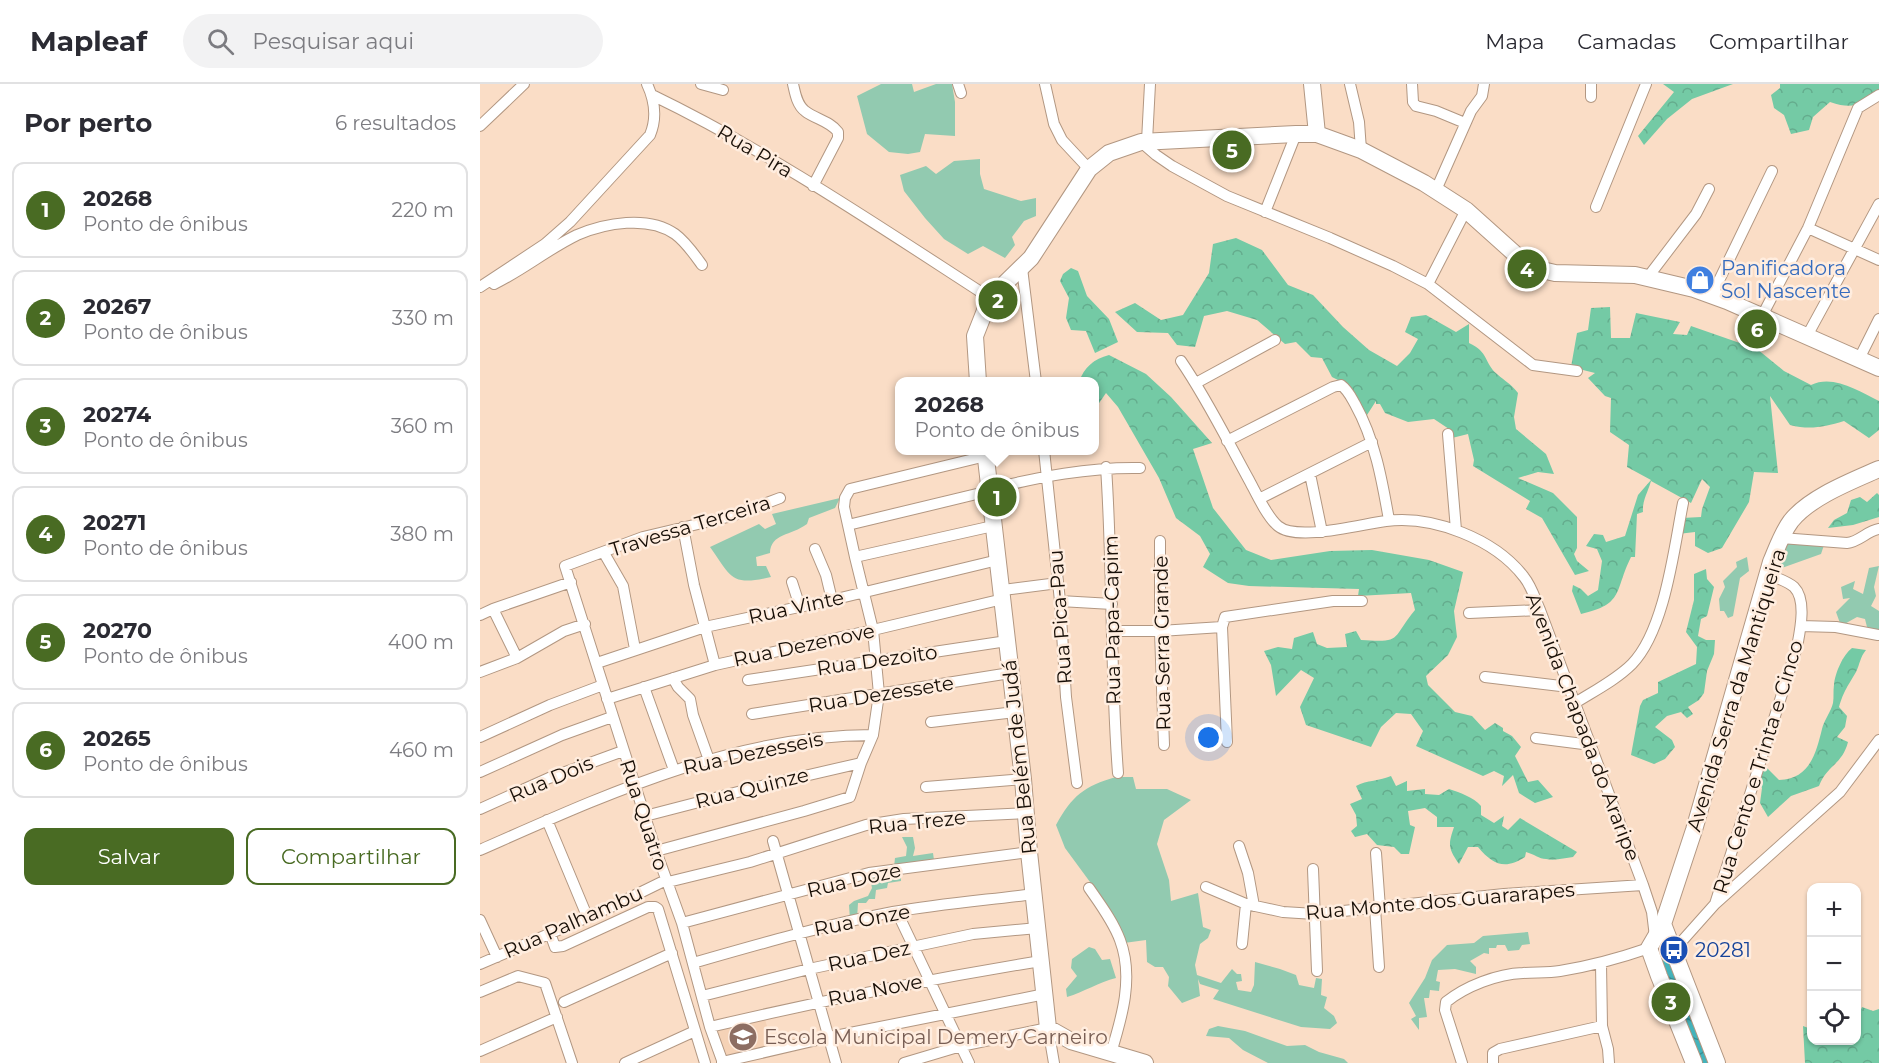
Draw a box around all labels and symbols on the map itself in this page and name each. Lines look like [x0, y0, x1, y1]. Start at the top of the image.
street label: Rua Pira [713, 119, 797, 183]
pin: 5 [1212, 128, 1251, 172]
pin: 4 [1508, 246, 1546, 291]
place label: Panificadora Sol Nascente [1721, 256, 1851, 303]
shop icon: Panificadora Sol Nascente [1684, 264, 1716, 296]
pin: 2 [978, 278, 1018, 322]
pin: 6 [1738, 306, 1776, 352]
pin: 1 [978, 474, 1016, 520]
street label: Travessa Terceira [607, 490, 773, 562]
street label: Rua Papa-Capim [1099, 535, 1125, 705]
street label: Avenida Serra da Mantiqueira [1681, 546, 1791, 834]
street label: Rua Pica-Pau [1043, 549, 1077, 685]
street label: Rua Serra Grande [1148, 555, 1176, 731]
street label: Rua Vinte [746, 585, 846, 629]
street label: Avenida Chapada do Araripe [1521, 590, 1645, 864]
street label: Rua Dezenove [731, 618, 877, 672]
street label: Rua Cento e Trinta e Cinco [1708, 637, 1808, 897]
street label: Rua Dezoito [815, 640, 939, 680]
street label: Rua Belém de Judá [997, 658, 1041, 856]
street label: Rua Dezessete [807, 671, 955, 717]
your location [1194, 723, 1223, 752]
street label: Rua Dezesseis [681, 726, 825, 780]
street label: Rua Dois [505, 750, 597, 807]
street label: Rua Quatro [615, 756, 673, 874]
street label: Rua Quinze [693, 762, 811, 814]
street label: Rua Treze [867, 805, 967, 839]
street label: Rua Doze [805, 858, 903, 902]
street label: Rua Monte dos Guararapes [1304, 877, 1576, 925]
street label: Rua Palhambu [500, 881, 646, 963]
street label: Rua Onze [812, 899, 912, 941]
bus stop icon: 20281 [1658, 934, 1690, 966]
street label: Rua Dez [826, 936, 912, 976]
place label: 20281 [1695, 938, 1751, 962]
street label: Rua Nove [826, 969, 924, 1011]
pin: 3 [1652, 980, 1690, 1024]
school or university icon: Escola Municipal Demery Carneiro [727, 1021, 759, 1053]
place label: Escola Municipal Demery Carneiro [764, 1025, 1108, 1049]

